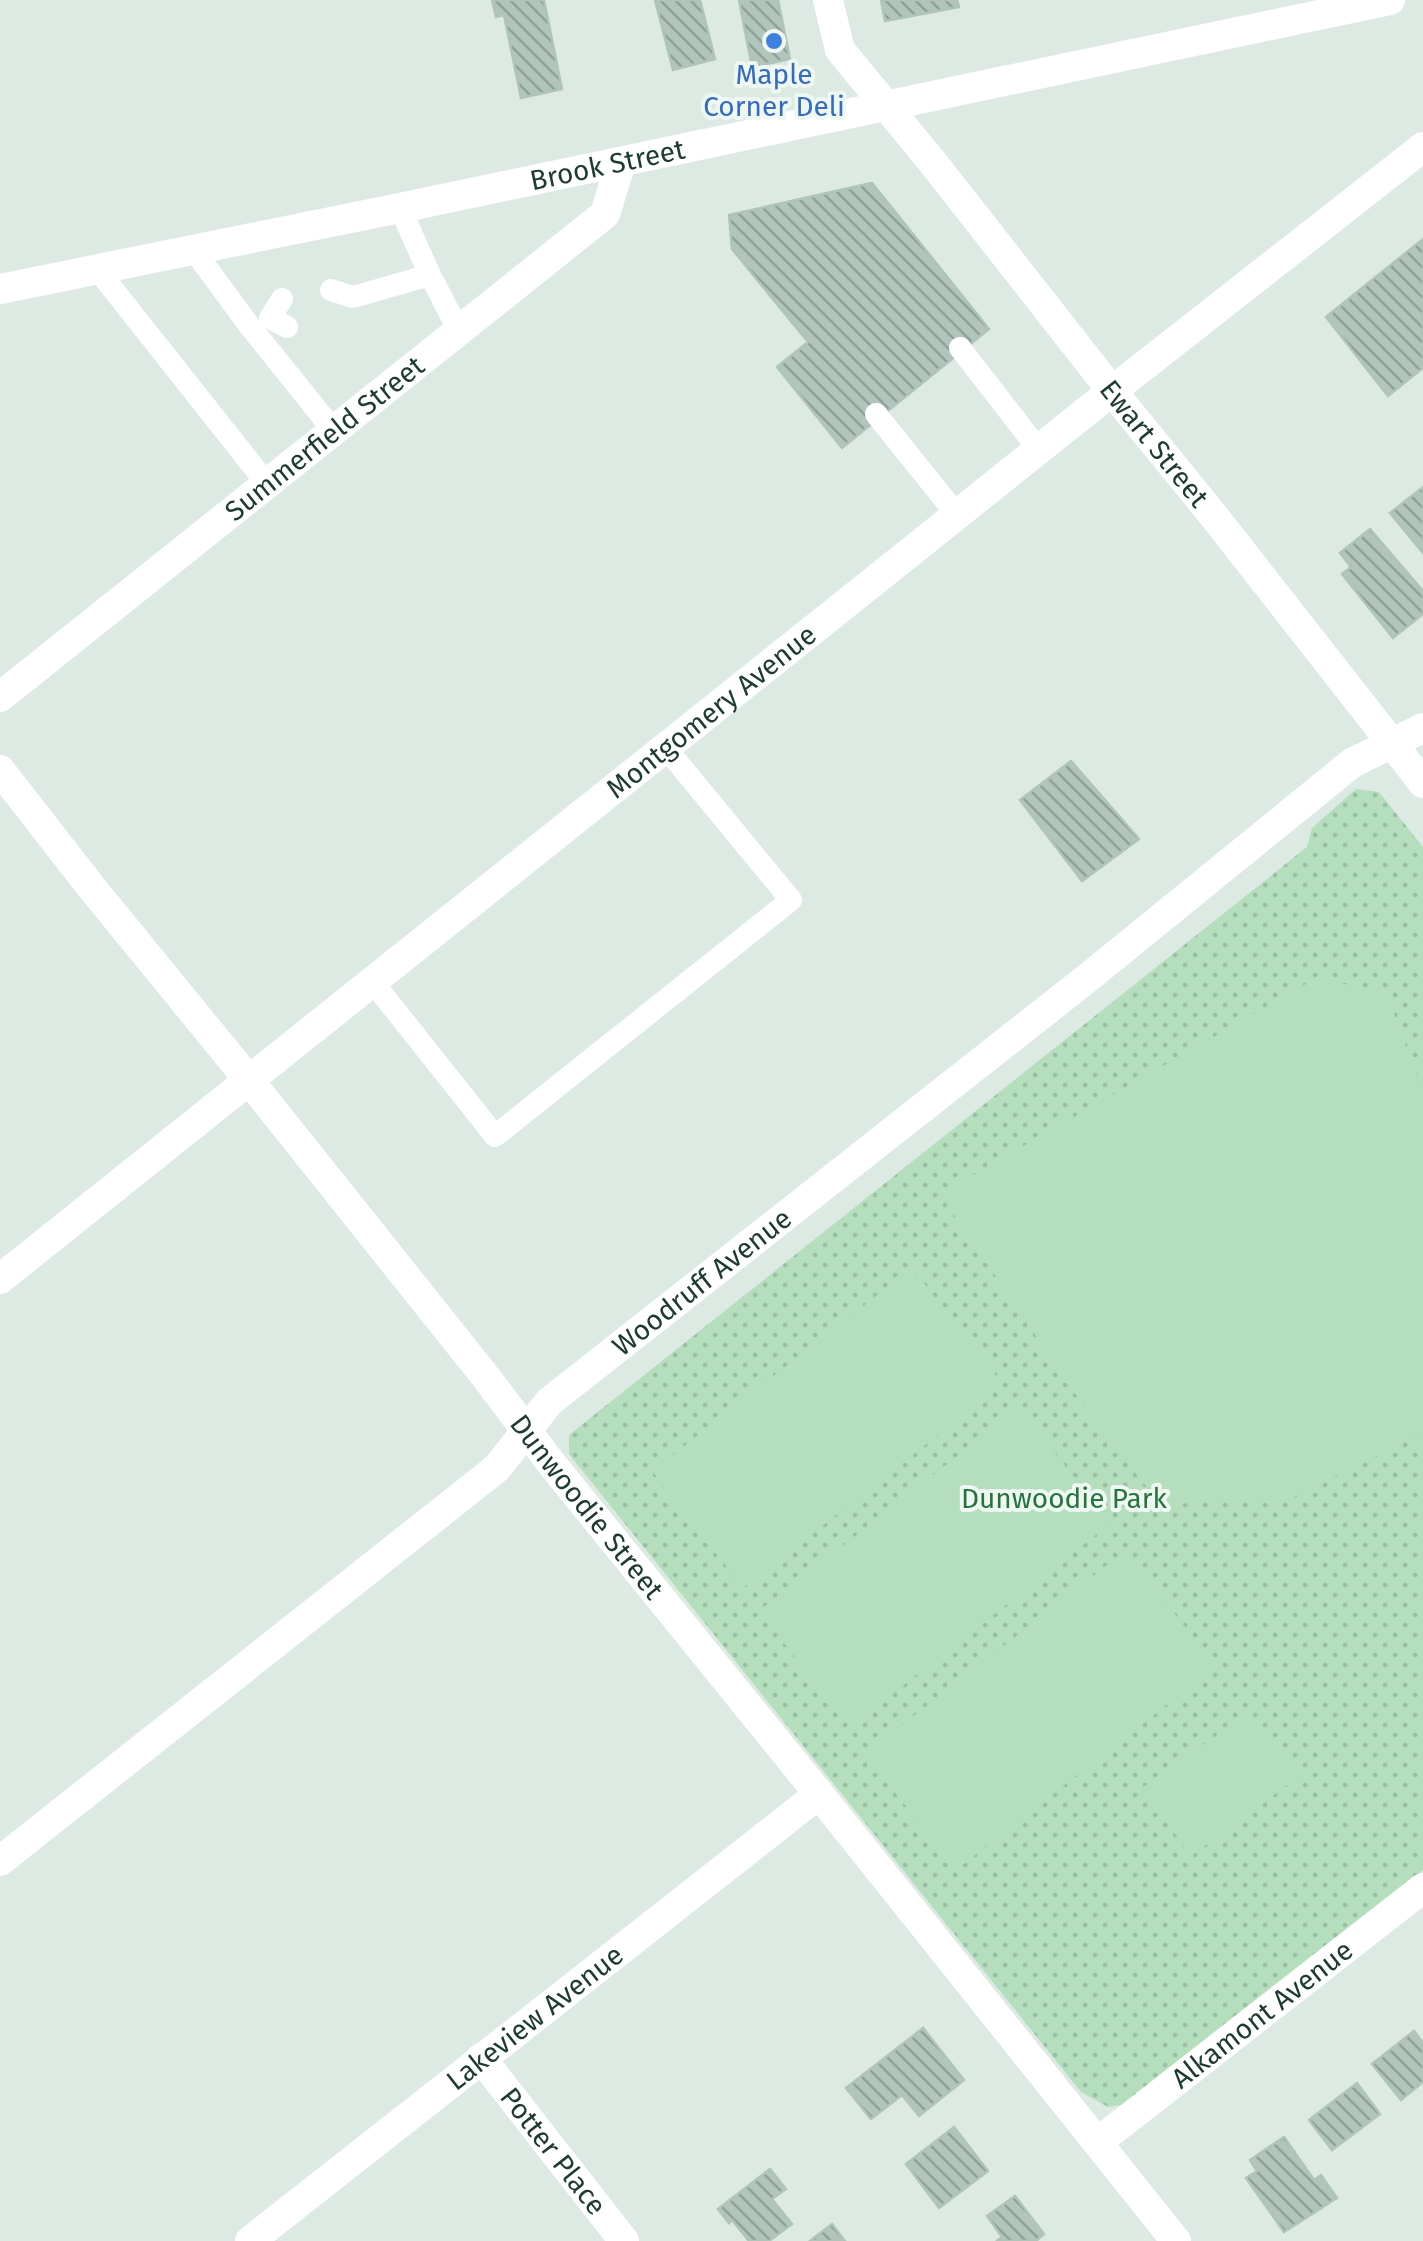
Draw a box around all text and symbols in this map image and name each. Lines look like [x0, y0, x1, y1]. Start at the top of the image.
marker: Maple Corner Deli [763, 30, 785, 52]
place label: Maple Corner Deli [703, 58, 845, 123]
street label: Brook Street [527, 132, 689, 197]
street label: Summerfield Street [218, 348, 431, 527]
street label: Ewart Street [1093, 373, 1217, 514]
street label: Montgomery Avenue [600, 617, 823, 805]
street label: Woodruff Avenue [606, 1201, 798, 1362]
street label: Dunwoodie Street [503, 1408, 671, 1606]
park label: Dunwoodie Park [961, 1482, 1168, 1515]
street label: Alkamont Avenue [1165, 1933, 1359, 2095]
street label: Lakeview Avenue [440, 1938, 630, 2097]
street label: Potter Place [494, 2081, 614, 2221]

